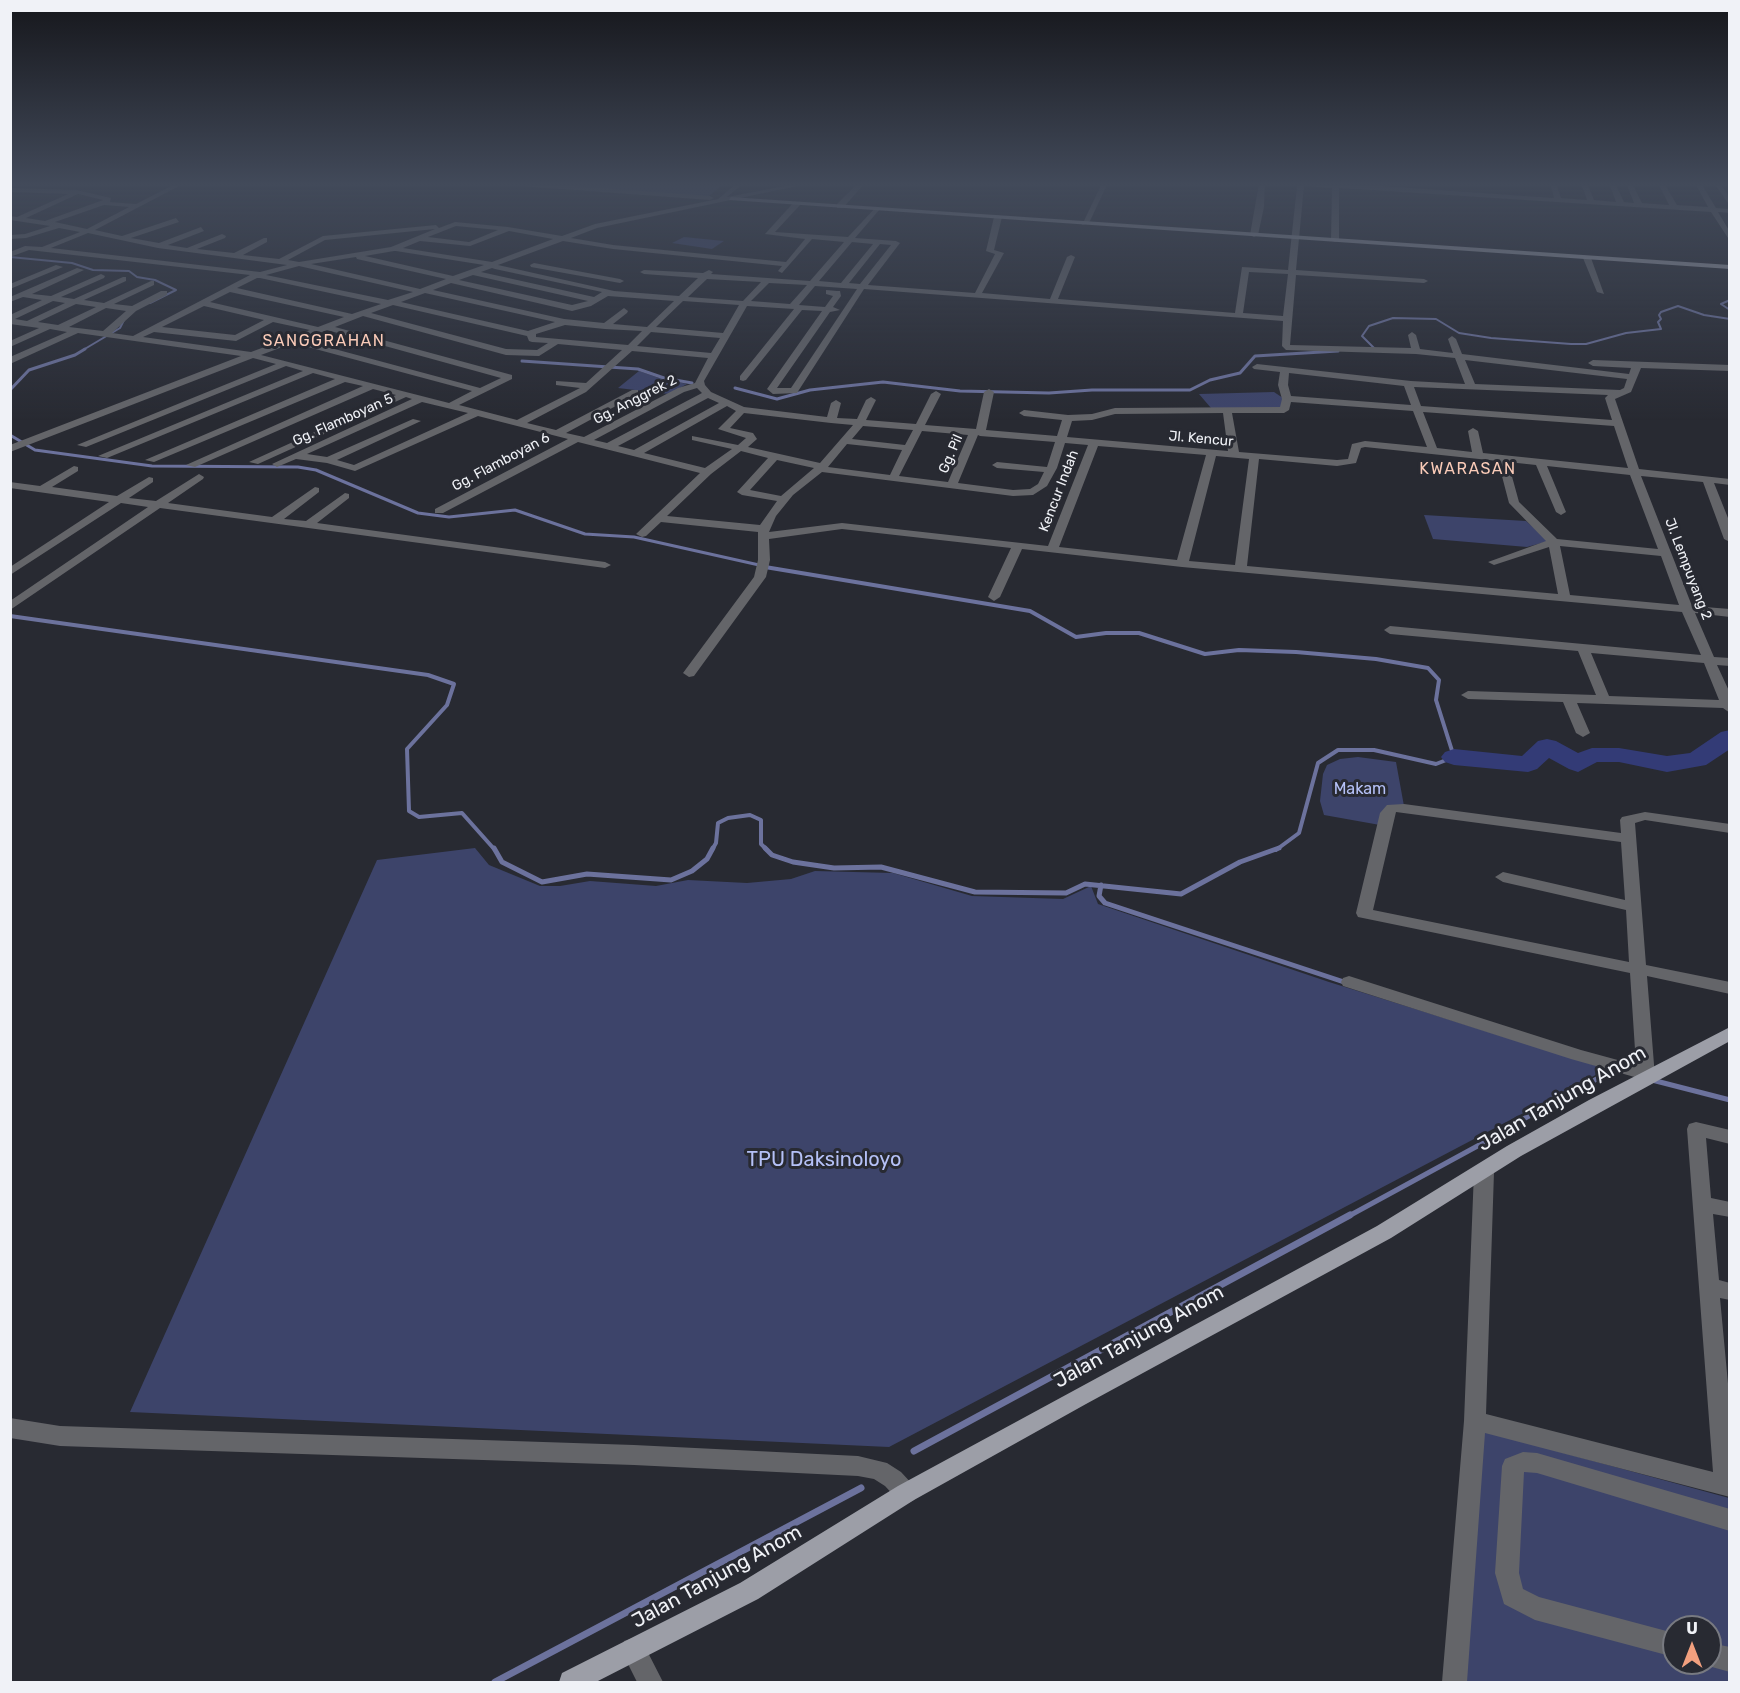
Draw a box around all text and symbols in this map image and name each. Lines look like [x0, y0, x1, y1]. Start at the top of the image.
district label: SANGGRAHAN [263, 331, 385, 351]
street label: Gg. Anggrek 2 [591, 372, 679, 428]
street label: Gg. Flamboyan 5 [290, 390, 396, 450]
street label: Jl. Kencur [1168, 428, 1234, 450]
street label: Gg. Flamboyan 6 [449, 429, 553, 495]
street label: Gg. Pil [935, 432, 967, 476]
street label: Kencur Indah [1036, 448, 1082, 534]
district label: KWARASAN [1419, 459, 1517, 479]
street label: Jl. Lempuyang 2 [1661, 516, 1715, 622]
park label: Makam [1334, 779, 1386, 799]
street label: Jalan Tanjung Anom [1474, 1041, 1650, 1157]
park label: TPU Daksinoloyo [746, 1148, 902, 1172]
street label: Jalan Tanjung Anom [1050, 1280, 1228, 1394]
street label: Jalan Tanjung Anom [628, 1520, 806, 1634]
north arrow [1662, 1615, 1722, 1675]
text: U [1686, 1619, 1698, 1638]

